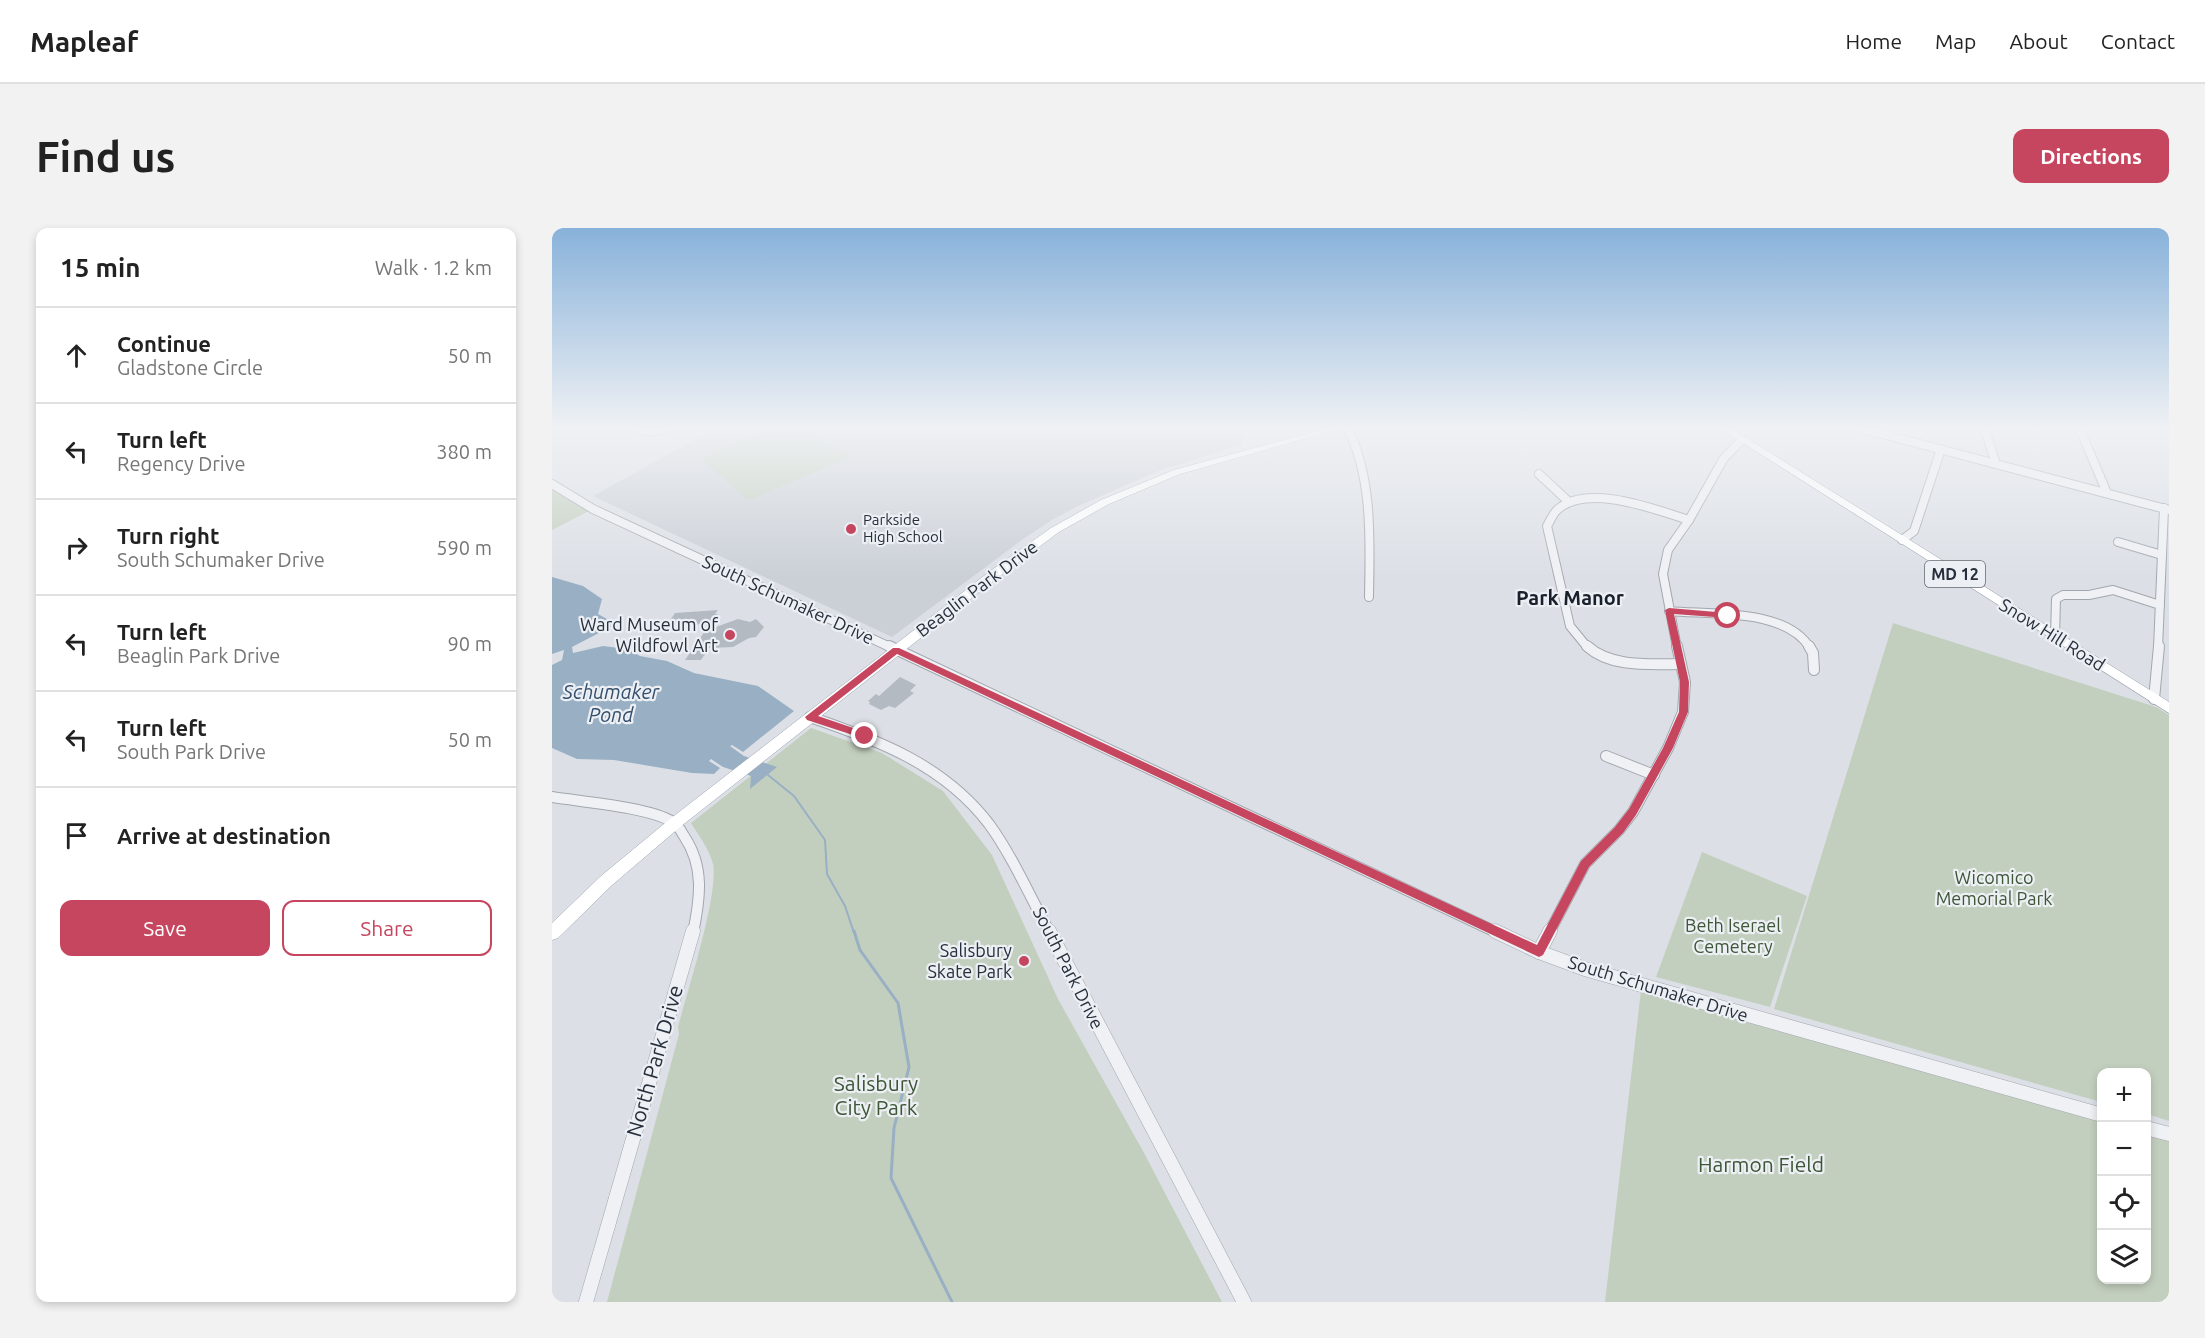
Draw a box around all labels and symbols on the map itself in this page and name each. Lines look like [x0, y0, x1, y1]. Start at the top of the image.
place label: Parkside High School [863, 511, 943, 545]
marker: Parkside High School [844, 522, 858, 536]
street label: Beaglin Park Drive [912, 536, 1041, 640]
street label: South Schumaker Drive [699, 550, 877, 648]
road number: MD 12 [1925, 561, 1985, 587]
district label: Park Manor [1516, 586, 1625, 609]
street label: Snow Hill Road [1996, 594, 2109, 675]
route start [1714, 602, 1740, 628]
place label: Ward Museum of Wildfowl Art [580, 614, 718, 655]
marker: Ward Museum of Wildfowl Art [723, 628, 737, 642]
water label: Schumaker Pond [562, 680, 660, 726]
route end [851, 722, 877, 748]
park label: Wicomico Memorial Park [1936, 867, 2052, 908]
street label: South Park Drive [1030, 903, 1108, 1032]
park label: Beth Iserael Cemetery [1685, 915, 1781, 956]
place label: Salisbury Skate Park [927, 940, 1012, 981]
street label: South Schumaker Drive [1566, 951, 1751, 1025]
marker: Salisbury Skate Park [1017, 954, 1031, 968]
street label: North Park Drive [621, 982, 687, 1139]
park label: Salisbury City Park [834, 1071, 918, 1119]
park label: Harmon Field [1698, 1152, 1824, 1176]

